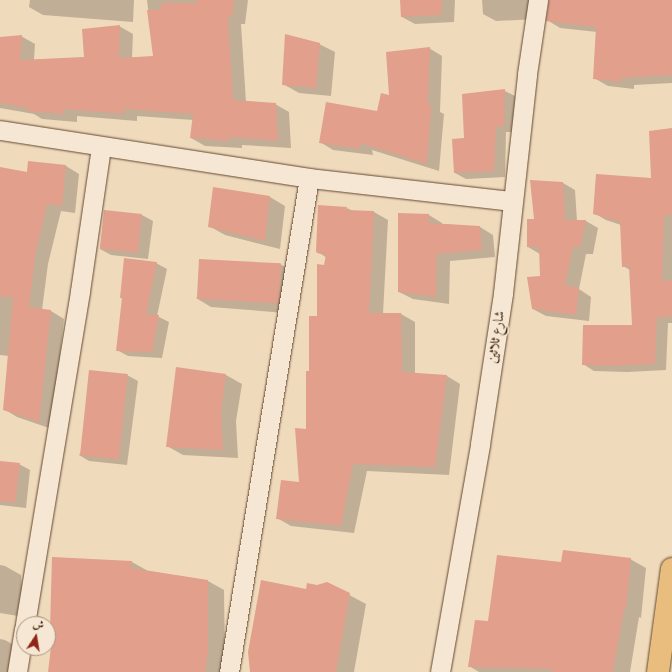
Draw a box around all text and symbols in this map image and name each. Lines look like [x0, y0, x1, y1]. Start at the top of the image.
street label: شارع ثلاثين [484, 310, 508, 364]
north arrow [16, 616, 56, 656]
text: ش [31, 617, 45, 633]

